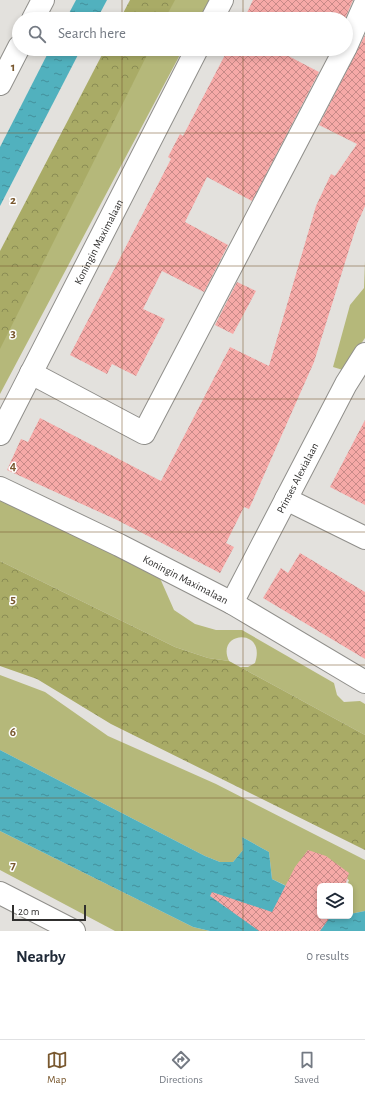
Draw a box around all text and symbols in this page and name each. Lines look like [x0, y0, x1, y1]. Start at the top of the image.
search box [12, 12, 353, 56]
icon: search [26, 23, 48, 45]
text: Search here [58, 26, 126, 41]
text: 1 [11, 61, 15, 74]
text: 2 [10, 194, 16, 207]
street label: Koningin Maximalaan [72, 198, 125, 286]
text: 3 [10, 327, 16, 340]
street label: Prinses Alexialaan [275, 441, 320, 515]
text: 4 [10, 460, 17, 473]
street label: Koningin Maximalaan [141, 553, 230, 606]
text: 5 [10, 593, 16, 606]
text: 6 [10, 726, 16, 739]
text: 7 [10, 859, 16, 872]
map controls [317, 883, 353, 919]
button: layers [317, 883, 353, 919]
scale bar [12, 903, 86, 922]
text: 20 m [18, 906, 39, 917]
text: Nearby [16, 948, 66, 965]
text: 0 results [306, 950, 349, 963]
tab: Map [46, 1049, 68, 1086]
tab: Directions [159, 1049, 203, 1086]
tab: Saved [294, 1049, 319, 1086]

